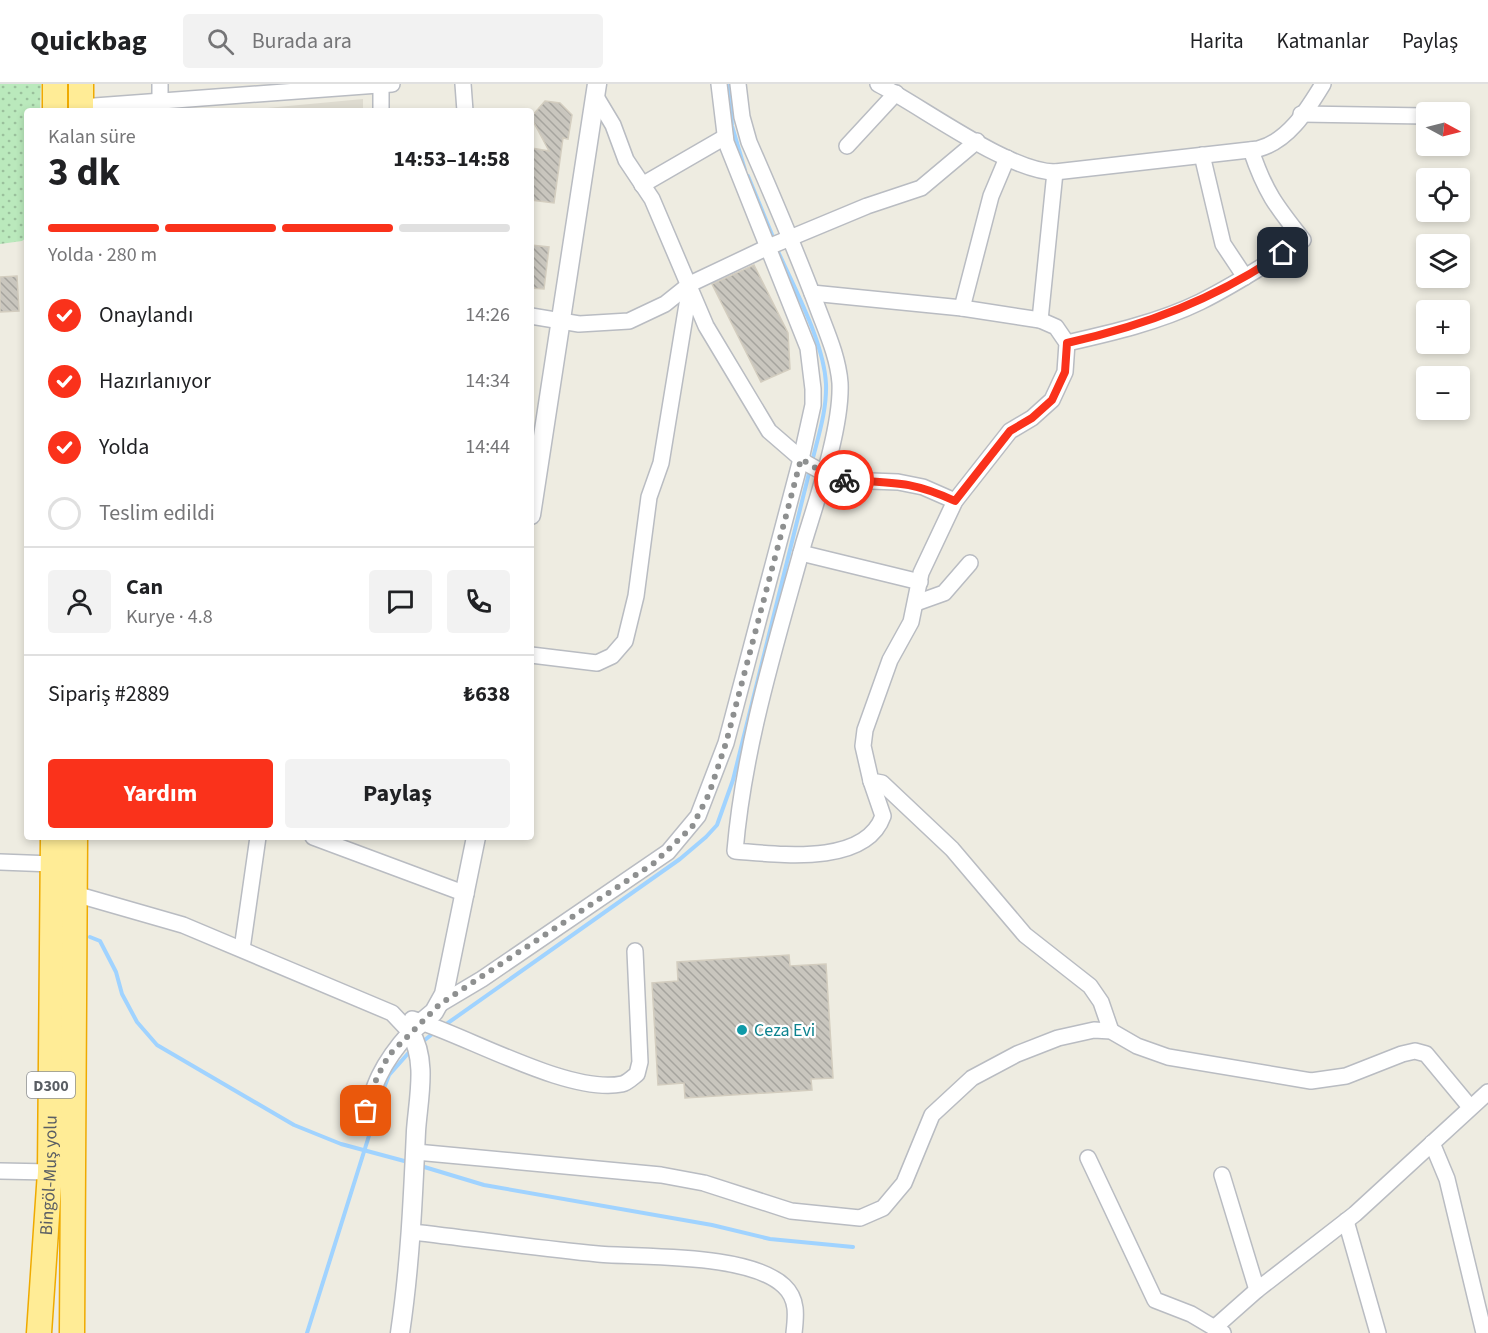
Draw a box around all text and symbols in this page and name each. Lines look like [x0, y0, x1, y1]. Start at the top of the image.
search box [183, 14, 603, 68]
text: Quickbag [30, 21, 147, 61]
icon: search [204, 25, 237, 58]
text: Burada ara [252, 25, 352, 57]
text: Harita [1190, 26, 1244, 56]
text: Katmanlar [1277, 26, 1369, 56]
text: Paylaş [1402, 26, 1458, 56]
north arrow [1416, 102, 1470, 156]
map controls [1416, 102, 1470, 420]
text: Kalan süre [48, 123, 136, 151]
text: 14:53–14:58 [393, 143, 510, 175]
text: 3 dk [48, 145, 120, 201]
button: locate [1416, 168, 1470, 222]
pin [1257, 227, 1308, 278]
button: layers [1416, 234, 1470, 288]
icon: home [1266, 236, 1299, 269]
text: Yolda · 280 m [48, 241, 157, 269]
icon: check [48, 299, 81, 332]
text: Onaylandı [99, 299, 193, 331]
button: + [1416, 300, 1470, 354]
text: 14:26 [465, 301, 510, 329]
icon: check [48, 365, 81, 398]
text: Hazırlanıyor [99, 365, 211, 397]
button: − [1416, 366, 1470, 420]
text: 14:34 [465, 367, 510, 395]
icon: check [48, 431, 81, 464]
text: Yolda [99, 431, 149, 463]
text: 14:44 [465, 433, 510, 461]
courier [814, 450, 874, 510]
icon: bike [828, 464, 861, 497]
text: Teslim edildi [99, 497, 215, 529]
button: person [48, 570, 111, 633]
button: chat [369, 570, 432, 633]
button: phone [447, 570, 510, 633]
text: Can [126, 571, 163, 603]
text: Kurye · 4.8 [126, 603, 213, 631]
text: Sipariş #2889 [48, 678, 170, 710]
text: ₺638 [464, 678, 510, 710]
button: Yardım [48, 759, 273, 828]
button: Paylaş [285, 759, 510, 828]
place label: Ceza Evi [754, 1018, 815, 1043]
marker: Ceza Evi [735, 1023, 749, 1037]
road number: D300 [27, 1072, 75, 1098]
pin [340, 1085, 391, 1136]
icon: bag [349, 1094, 382, 1127]
street label: Bingöl-Muş yolu [34, 1115, 64, 1236]

